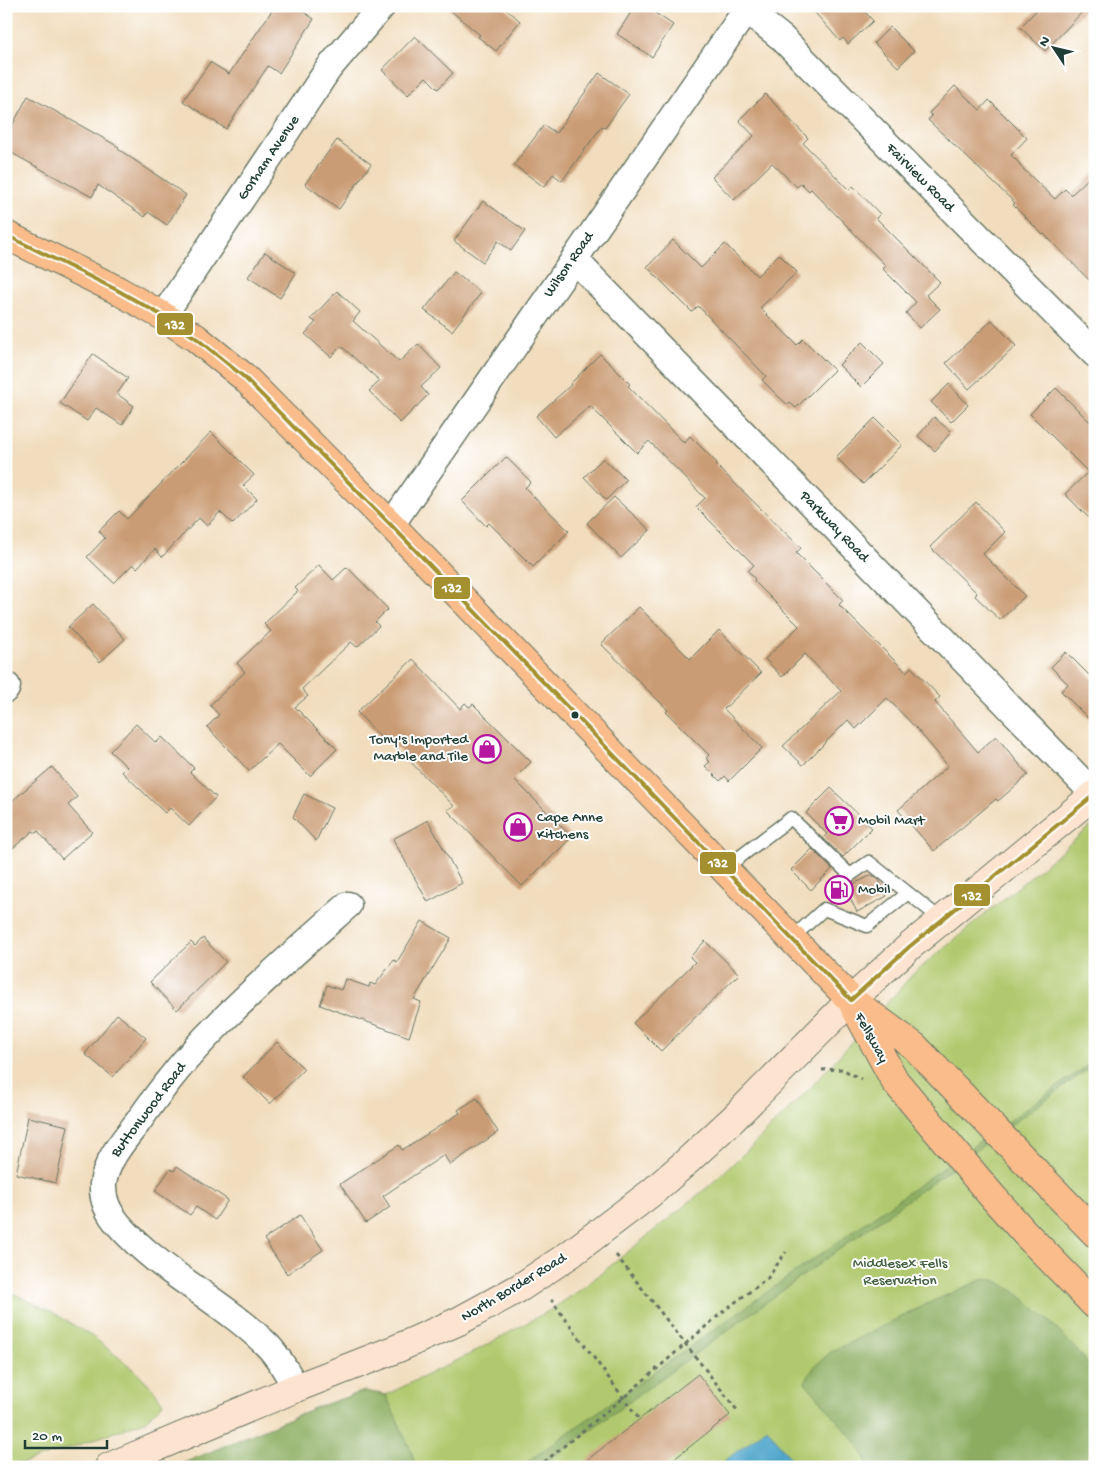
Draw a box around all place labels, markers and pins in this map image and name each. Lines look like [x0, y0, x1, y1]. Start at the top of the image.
unlabelled marker [570, 710, 580, 720]
place label: Tony's Imported Marble and Tile [369, 731, 469, 766]
shop icon: Tony's Imported Marble and Tile [472, 734, 502, 764]
supermarket icon: Mobil Mart [824, 806, 854, 836]
place label: Cape Anne Kitchens [537, 809, 603, 844]
shop icon: Cape Anne Kitchens [503, 812, 533, 842]
place label: Mobil Mart [858, 812, 926, 830]
fuel station icon: Mobil [824, 875, 854, 905]
place label: Mobil [858, 881, 891, 899]

